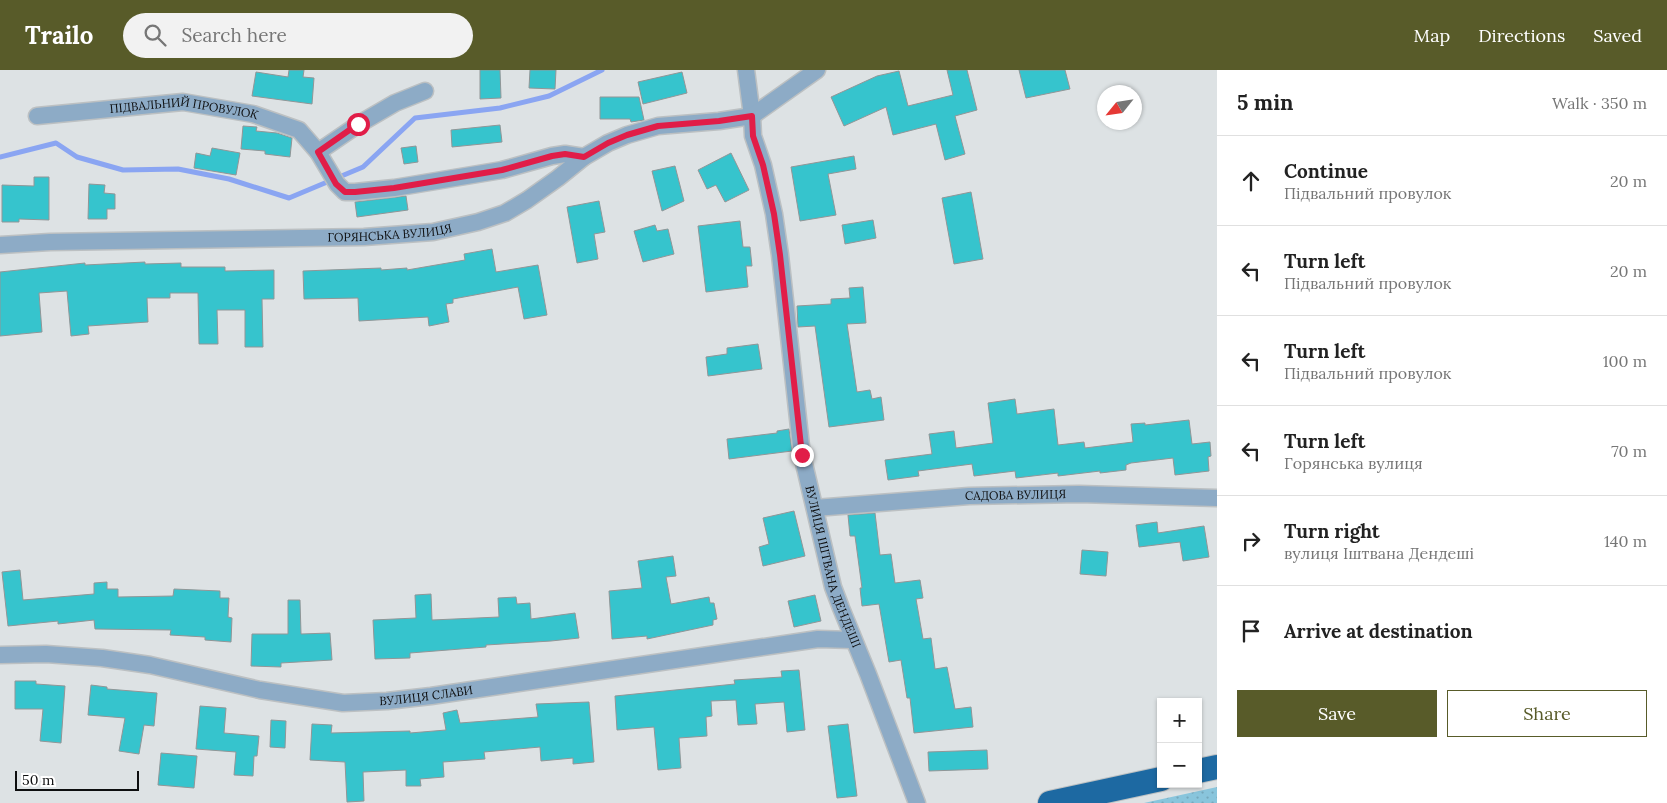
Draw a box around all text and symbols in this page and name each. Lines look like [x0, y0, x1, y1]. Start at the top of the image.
search box [123, 13, 473, 58]
text: Trailo [25, 20, 93, 51]
icon: search [141, 21, 169, 49]
text: Search here [181, 23, 287, 47]
text: Map [1414, 24, 1450, 47]
text: Directions [1478, 24, 1565, 47]
text: Saved [1593, 24, 1642, 47]
north arrow [1097, 85, 1142, 130]
text: 5 min [1237, 89, 1293, 116]
text: Walk · 350 m [1552, 93, 1647, 113]
street label: ПІДВАЛЬНИЙ ПРОВУЛОК [109, 94, 262, 123]
route start [347, 113, 370, 136]
text: Continue [1284, 159, 1368, 183]
icon: ahead [1237, 167, 1265, 195]
text: 20 m [1610, 171, 1647, 191]
text: Підвальний провулок [1284, 183, 1451, 203]
street label: ГОРЯНСЬКА ВУЛИЦЯ [327, 220, 453, 245]
text: Turn left [1284, 249, 1365, 273]
icon: left [1237, 257, 1265, 285]
text: 20 m [1610, 261, 1647, 281]
text: Підвальний провулок [1284, 273, 1451, 293]
text: Turn left [1284, 339, 1365, 363]
icon: left [1237, 347, 1265, 375]
text: 100 m [1603, 351, 1647, 371]
text: Підвальний провулок [1284, 363, 1451, 383]
text: Turn left [1284, 429, 1365, 453]
icon: left [1237, 437, 1265, 465]
text: 70 m [1611, 441, 1647, 461]
route end [791, 444, 814, 467]
text: Горянська вулиця [1284, 453, 1423, 473]
street label: ВУЛИЦЯ ІШТВАНА ДЕНДЕШІ [802, 484, 864, 650]
street label: САДОВА ВУЛИЦЯ [964, 486, 1066, 503]
text: Turn right [1284, 519, 1380, 543]
icon: right [1237, 527, 1265, 555]
text: 140 m [1604, 531, 1647, 551]
text: вулиця Іштвана Дендеші [1284, 543, 1474, 563]
icon: arrive [1237, 617, 1265, 645]
text: Arrive at destination [1284, 619, 1473, 643]
street label: ВУЛИЦЯ СЛАВИ [379, 682, 474, 708]
button: Save [1237, 690, 1437, 737]
button: Share [1447, 690, 1647, 737]
map controls [1157, 698, 1202, 788]
button: + [1157, 698, 1202, 743]
button: − [1157, 743, 1202, 788]
scale bar [15, 768, 139, 791]
text: 50 m [22, 771, 55, 789]

